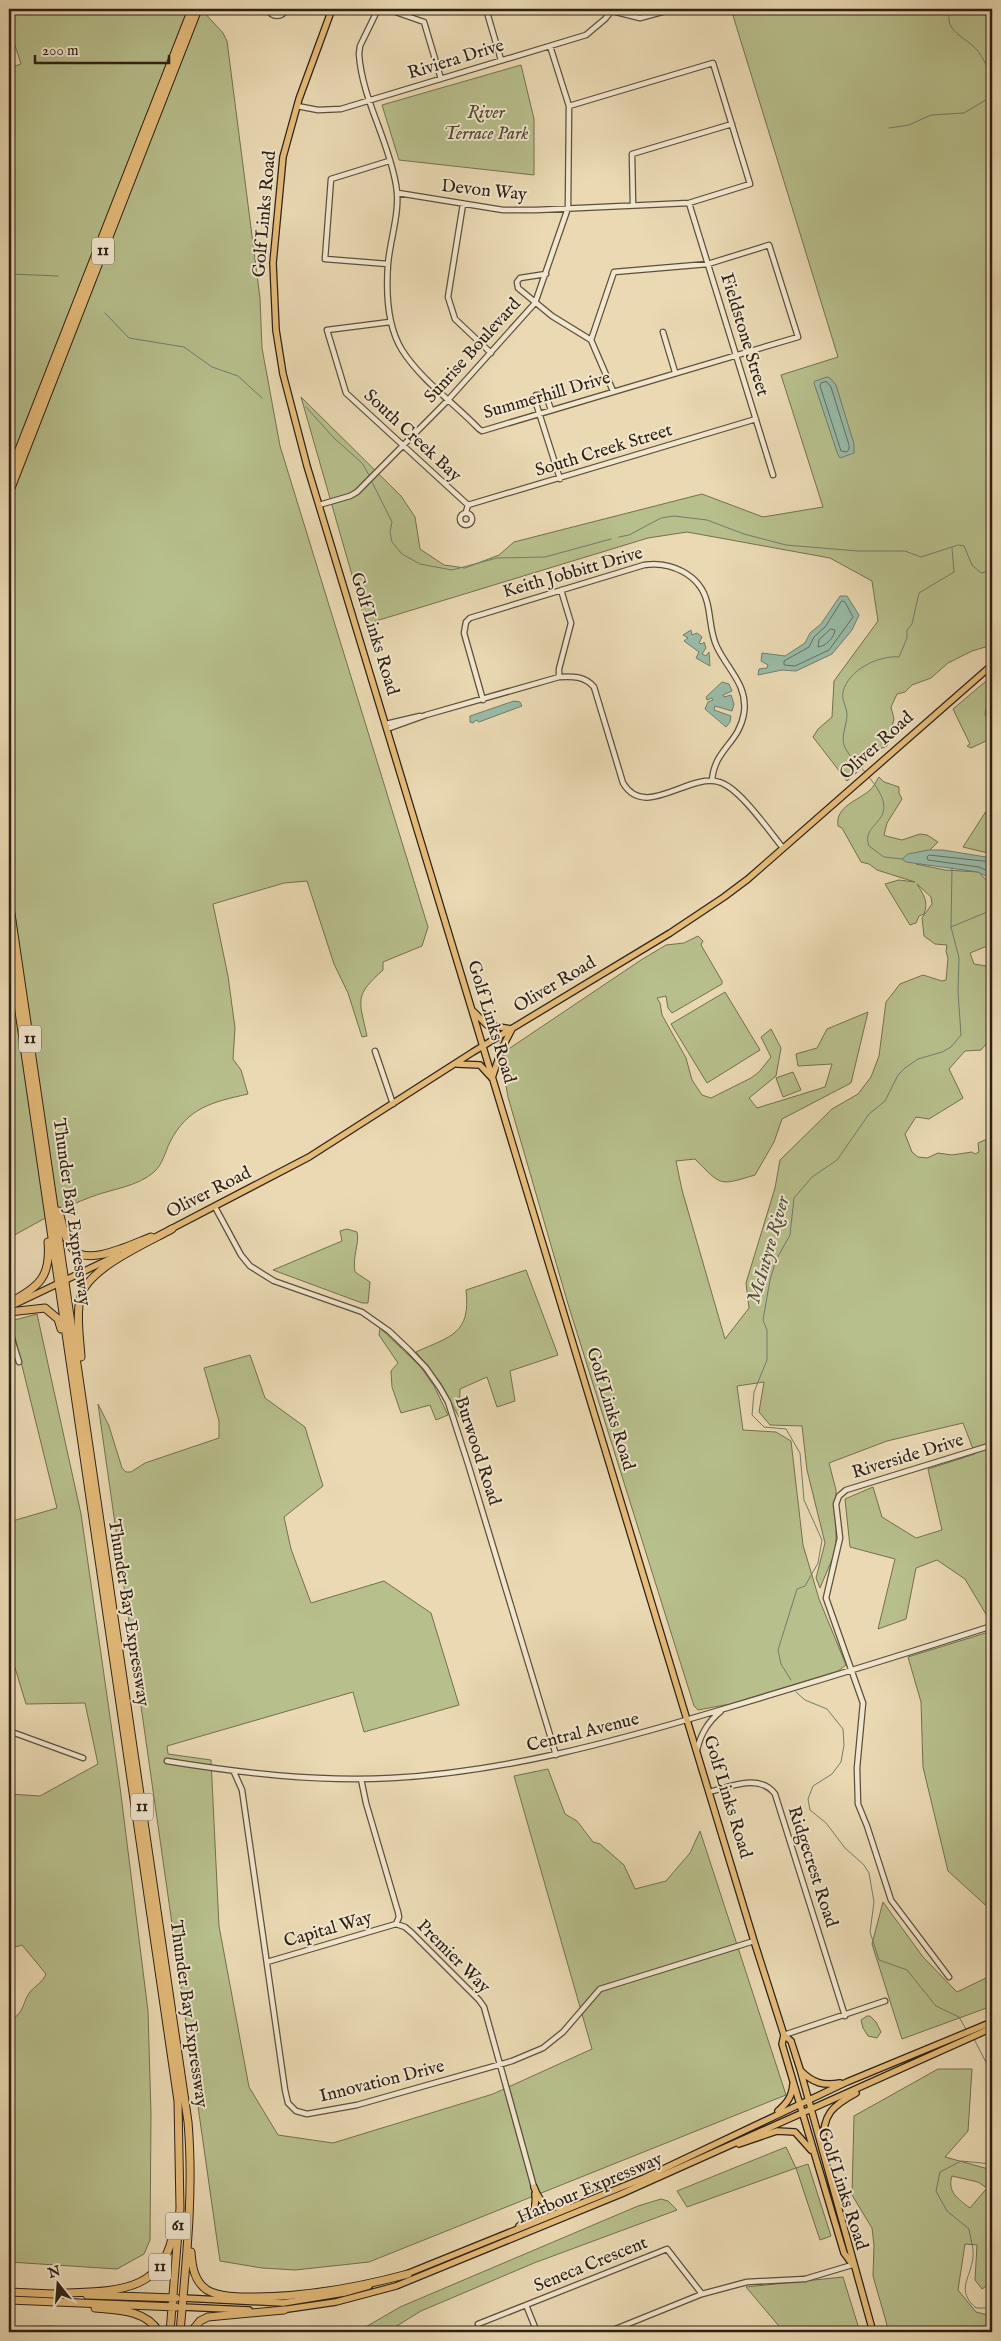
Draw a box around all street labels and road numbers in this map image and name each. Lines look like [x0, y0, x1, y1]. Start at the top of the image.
street label: Riviera Drive [405, 34, 507, 86]
street label: Golf Links Road [248, 149, 282, 278]
street label: Devon Way [440, 175, 528, 207]
road number: 11 [92, 238, 114, 264]
street label: Fieldstone Street [714, 271, 774, 399]
street label: Sunrise Boulevard [420, 293, 527, 408]
street label: Summerhill Drive [481, 367, 613, 425]
street label: South Creek Bay [358, 385, 466, 487]
street label: South Creek Street [533, 419, 675, 483]
street label: Keith Jobbitt Drive [500, 542, 646, 604]
street label: Golf Links Road [344, 570, 404, 699]
street label: Oliver Road [835, 706, 919, 785]
street label: Oliver Road [510, 951, 601, 1019]
street label: Golf Links Road [461, 958, 521, 1087]
road number: 11 [19, 1026, 41, 1052]
street label: Thunder Bay Expressway [46, 1117, 96, 1307]
street label: Oliver Road [163, 1162, 256, 1224]
street label: Golf Links Road [580, 1345, 640, 1474]
street label: Burwood Road [449, 1394, 506, 1509]
street label: Riverside Drive [849, 1429, 967, 1485]
street label: Thunder Bay Expressway [102, 1518, 154, 1708]
street label: Central Avenue [524, 1708, 642, 1758]
street label: Golf Links Road [697, 1733, 757, 1862]
road number: 11 [131, 1794, 153, 1820]
street label: Ridgecrest Road [782, 1804, 842, 1931]
street label: Capital Way [281, 1906, 375, 1954]
street label: Premier Way [411, 1915, 495, 1999]
street label: Thunder Bay Expressway [163, 1919, 213, 2109]
street label: Innovation Drive [317, 2055, 447, 2109]
street label: Golf Links Road [811, 2125, 873, 2253]
street label: Harbour Expressway [514, 2148, 666, 2230]
road number: 61 [166, 2212, 190, 2240]
street label: Seneca Crescent [531, 2232, 651, 2298]
road number: 11 [149, 2254, 171, 2280]

